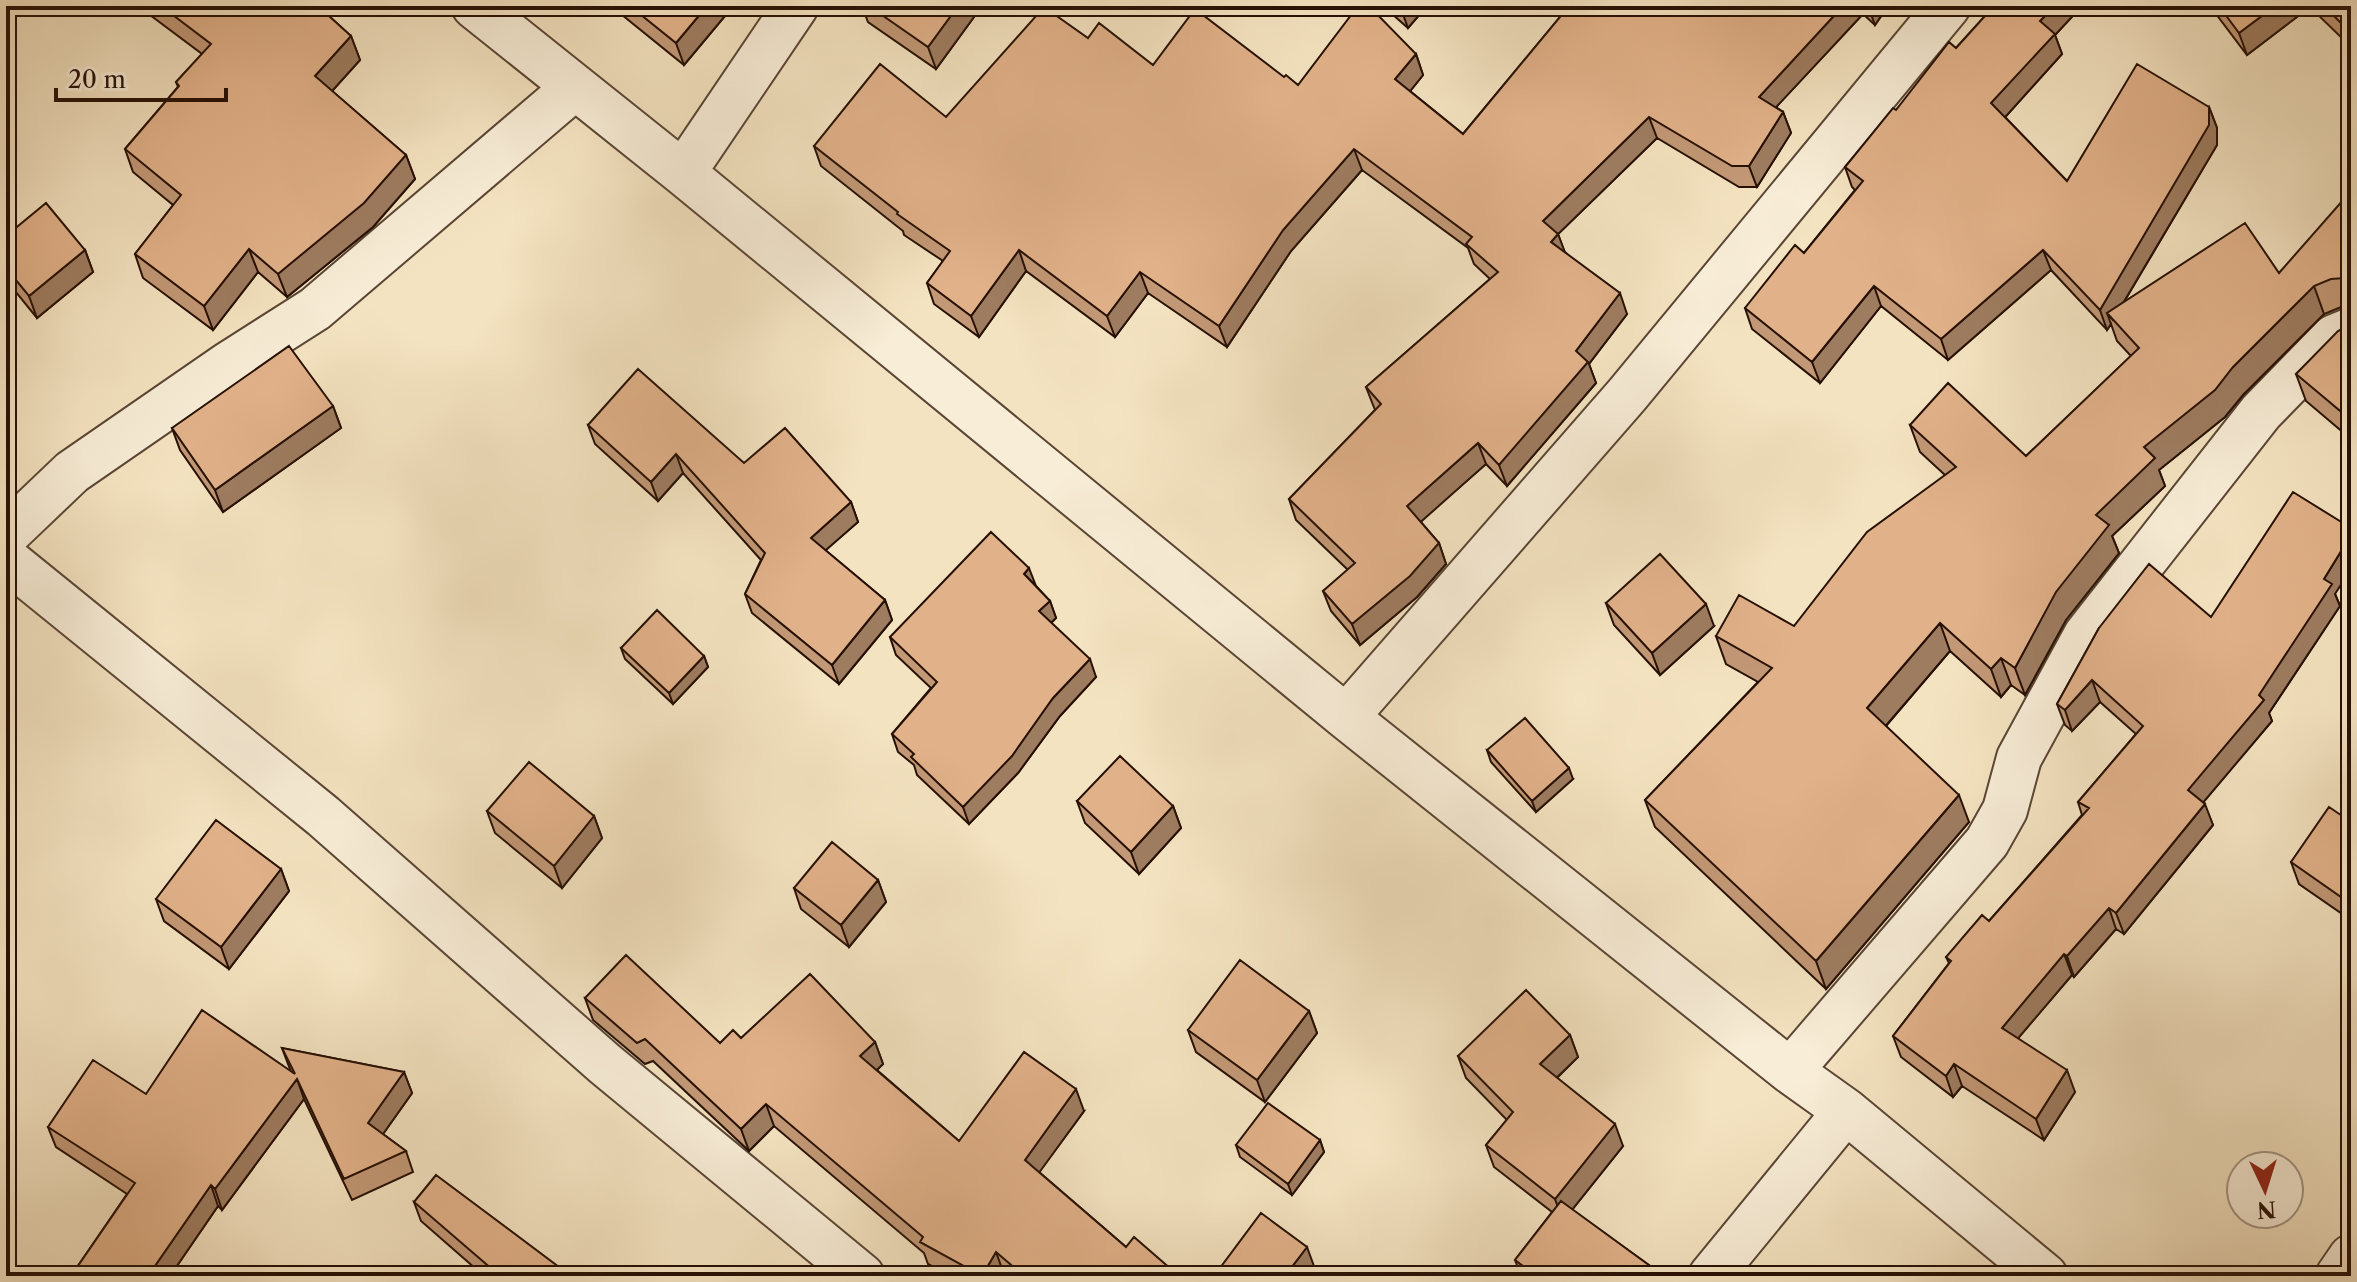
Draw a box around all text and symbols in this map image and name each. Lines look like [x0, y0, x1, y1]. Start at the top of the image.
scale bar [56, 52, 226, 102]
text: 20 m [68, 65, 126, 94]
north arrow [2225, 1150, 2305, 1230]
text: N [2256, 1195, 2277, 1224]

